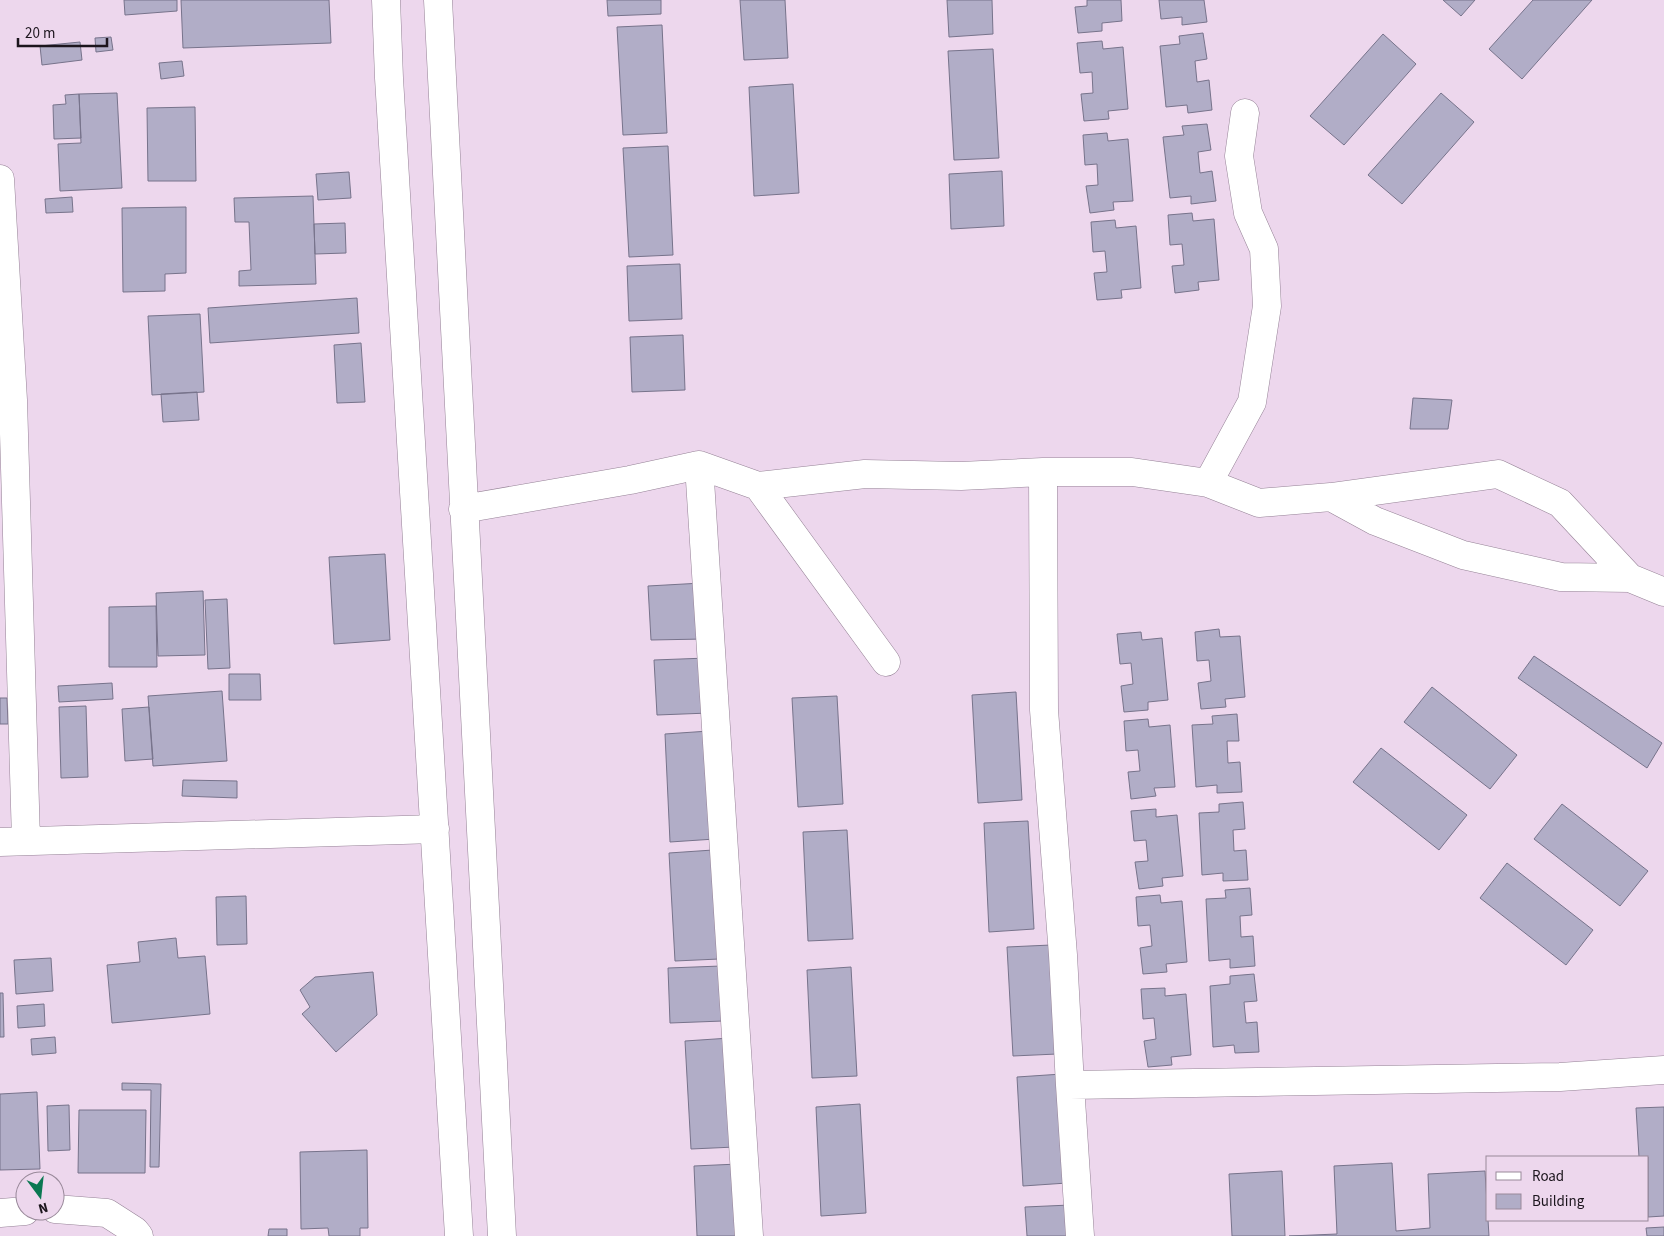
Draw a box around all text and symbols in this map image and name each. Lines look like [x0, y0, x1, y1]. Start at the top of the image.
scale bar [18, 15, 106, 47]
text: 20 m [25, 23, 55, 44]
legend [1486, 1156, 1649, 1221]
text: Road [1532, 1166, 1564, 1187]
north arrow [15, 1171, 65, 1221]
text: Building [1532, 1191, 1585, 1212]
text: N [36, 1197, 50, 1218]

